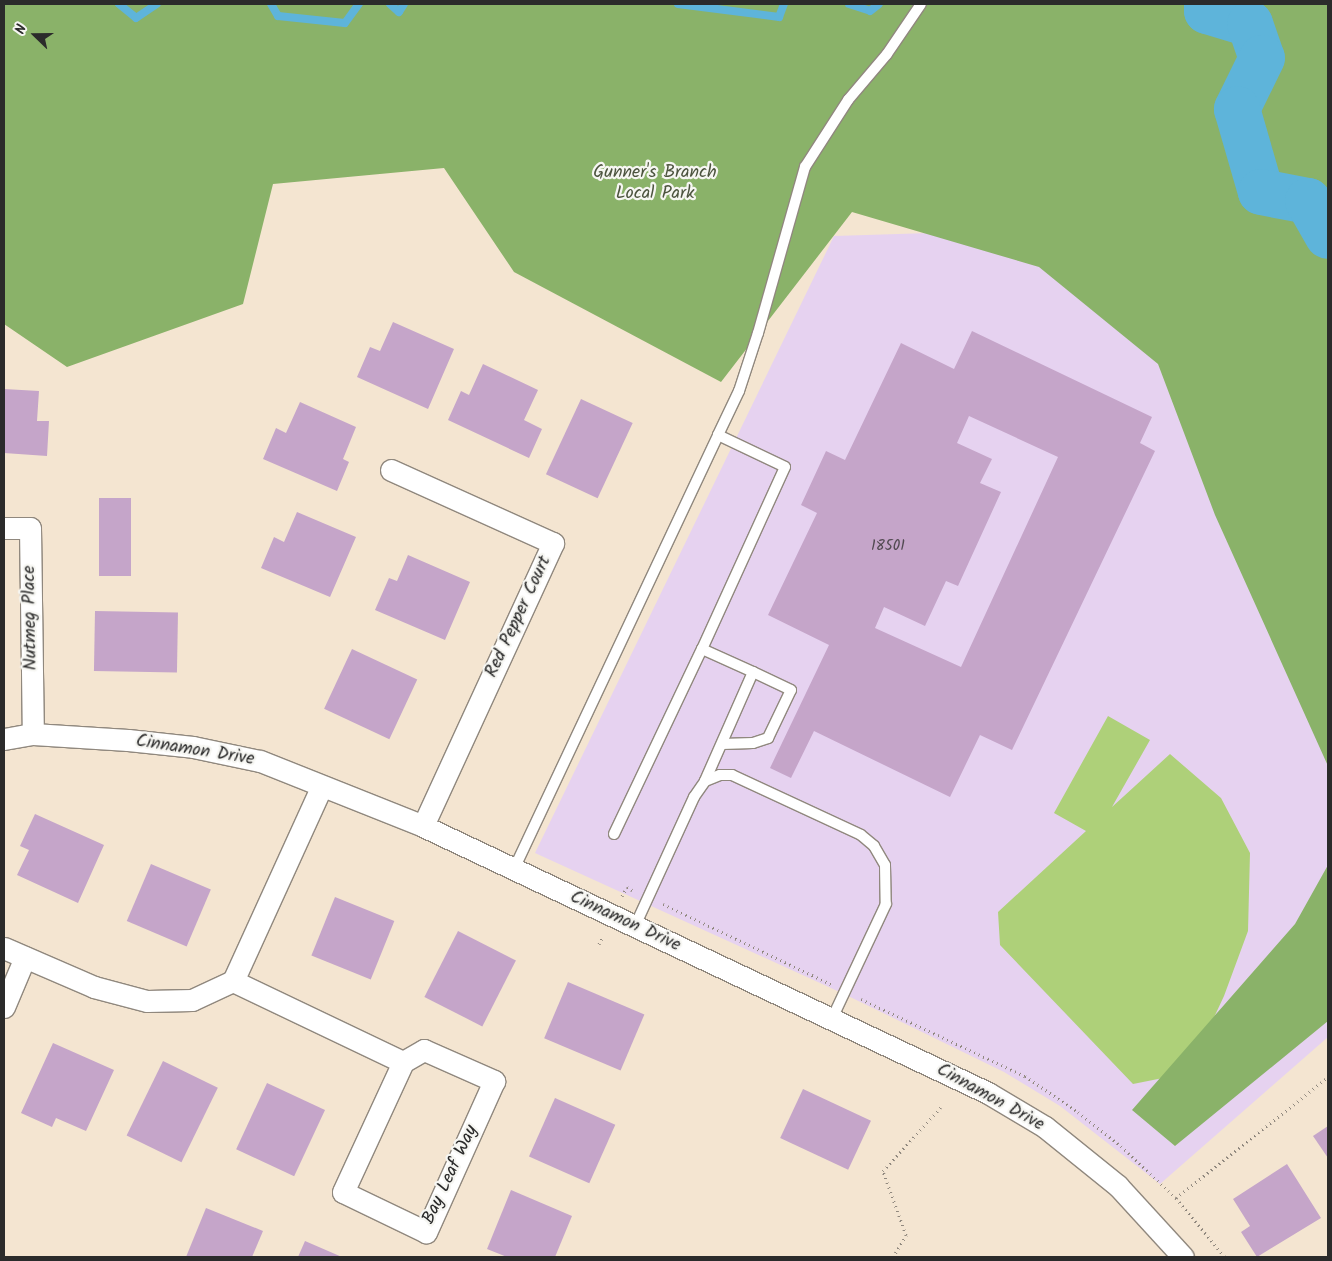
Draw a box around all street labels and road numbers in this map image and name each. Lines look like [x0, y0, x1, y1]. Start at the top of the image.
street label: Red Pepper Court [481, 553, 557, 681]
street label: Nutmeg Place [19, 565, 43, 671]
street label: Cinnamon Drive [134, 731, 256, 771]
street label: Cinnamon Drive [566, 887, 684, 957]
street label: Cinnamon Drive [932, 1060, 1048, 1136]
street label: Bay Leaf Way [419, 1122, 483, 1228]

